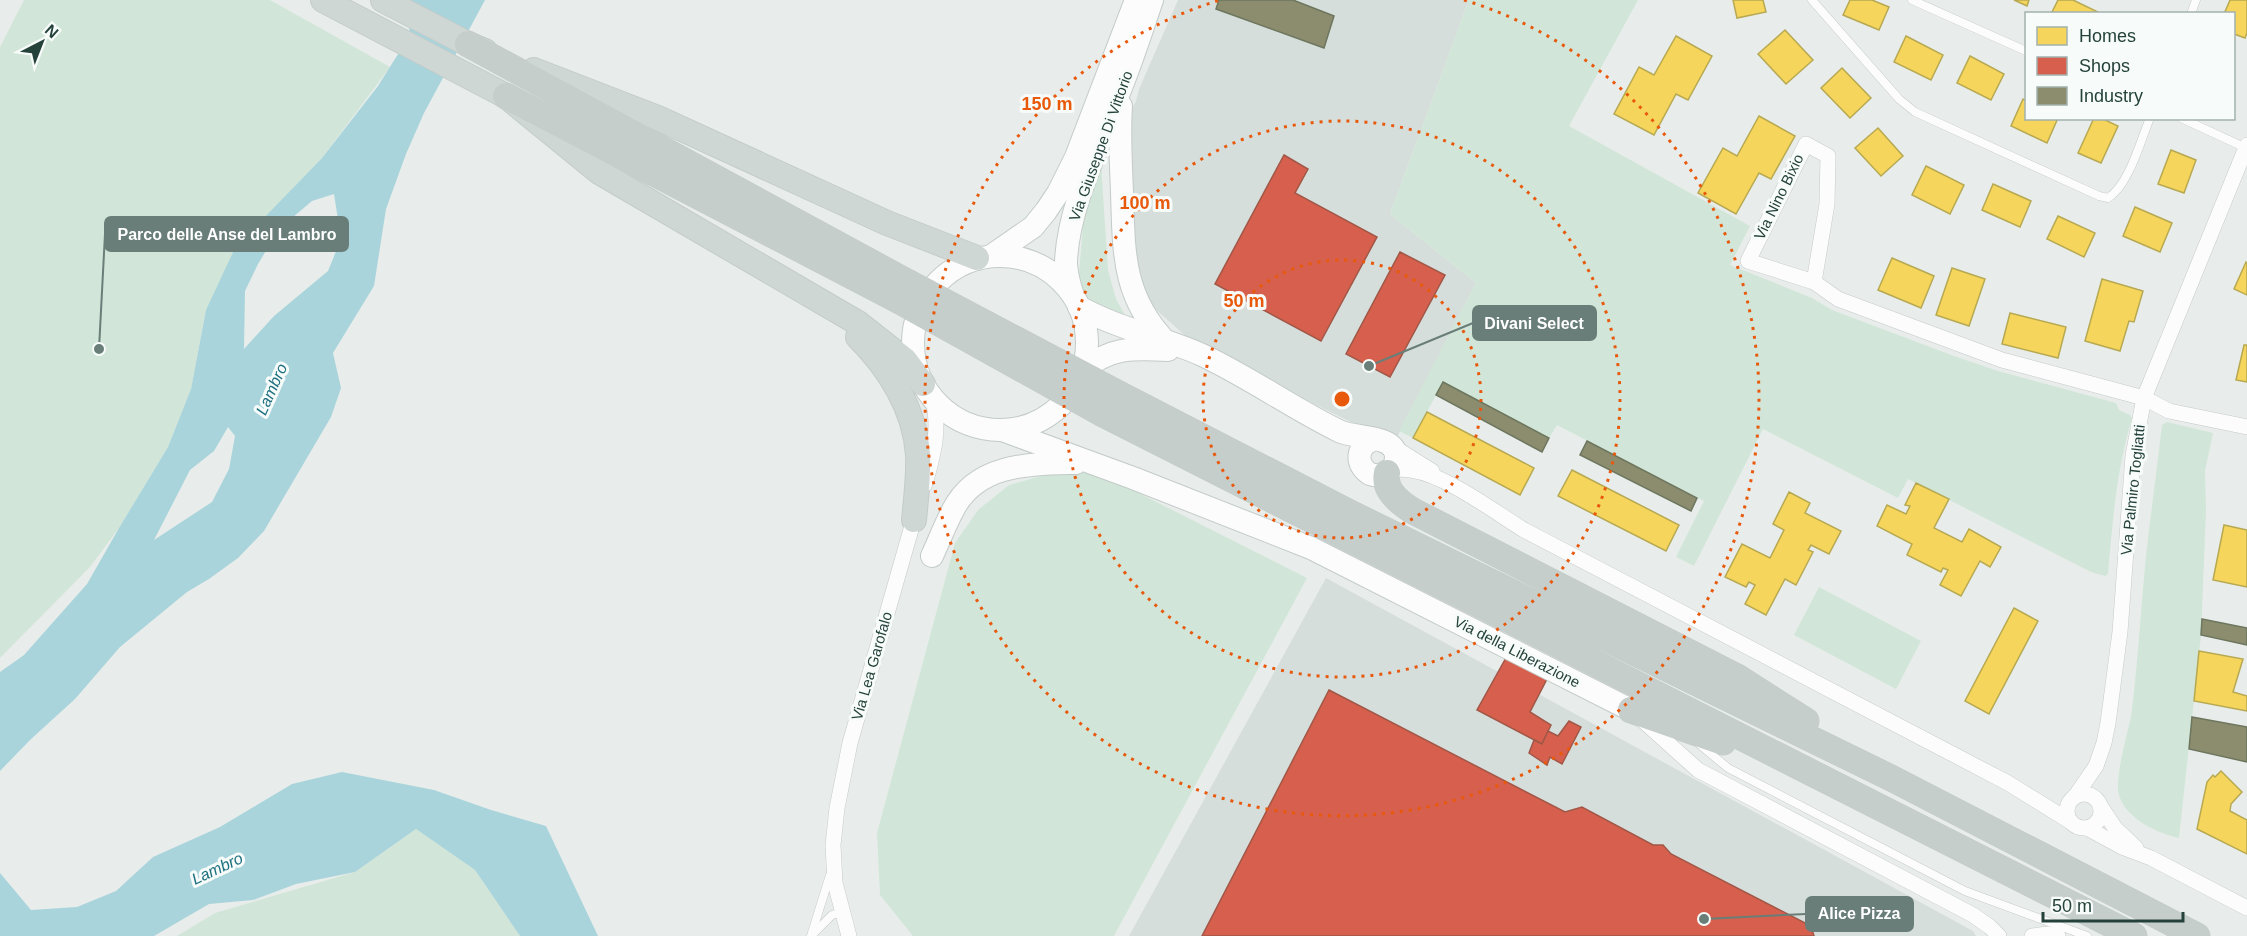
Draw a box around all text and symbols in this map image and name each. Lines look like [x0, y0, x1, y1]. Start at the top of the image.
north arrow [12, 12, 72, 72]
legend [2025, 12, 2235, 120]
text: N [42, 21, 62, 41]
text: Homes [2079, 26, 2136, 46]
text: Shops [2079, 56, 2130, 76]
street label: Via Giuseppe Di Vittorio [1065, 68, 1136, 223]
text: Industry [2079, 86, 2143, 106]
text: 150 m [1021, 94, 1073, 114]
street label: Via Nino Bixio [1751, 151, 1807, 242]
text: 100 m [1119, 193, 1171, 213]
callout: Parco delle Anse del Lambro [105, 217, 348, 251]
text: Parco delle Anse del Lambro [117, 226, 337, 243]
text: 50 m [1223, 291, 1265, 311]
callout: Divani Select [1473, 306, 1596, 340]
text: Divani Select [1484, 315, 1584, 332]
water label: Lambro [253, 361, 290, 417]
centre of rings [1332, 389, 1352, 409]
street label: Via Palmiro Togliatti [2117, 424, 2148, 556]
street label: Via Lea Garofalo [848, 610, 895, 722]
street label: Via della Liberazione [1451, 612, 1583, 691]
water label: Lambro [189, 849, 245, 888]
scale bar [2043, 885, 2182, 923]
text: 50 m [2052, 896, 2092, 916]
callout: Alice Pizza [1806, 897, 1913, 931]
text: Alice Pizza [1818, 905, 1900, 922]

